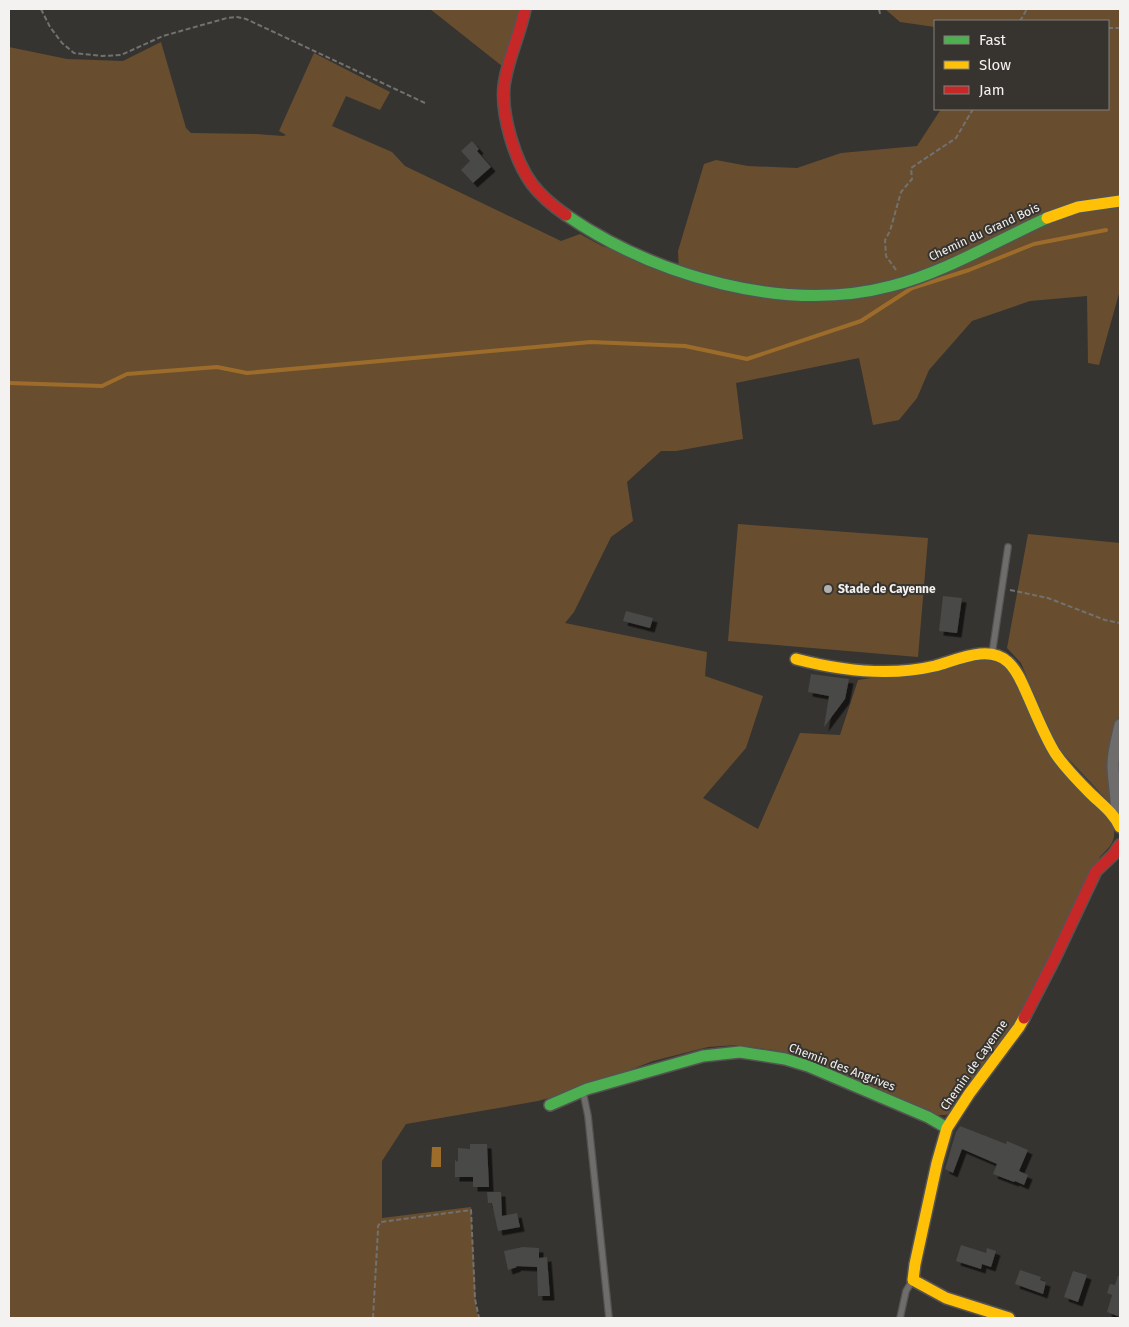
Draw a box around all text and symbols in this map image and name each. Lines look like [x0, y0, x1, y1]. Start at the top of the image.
legend [934, 20, 1109, 110]
text: Fast [979, 31, 1006, 49]
text: Slow [979, 56, 1011, 74]
text: Jam [979, 81, 1005, 99]
street label: Chemin du Grand Bois [926, 200, 1042, 264]
place label: Stade de Cayenne [838, 582, 936, 596]
marker: Stade de Cayenne [822, 583, 834, 595]
street label: Chemin de Cayenne [938, 1017, 1010, 1113]
street label: Chemin des Angrives [787, 1040, 897, 1094]

